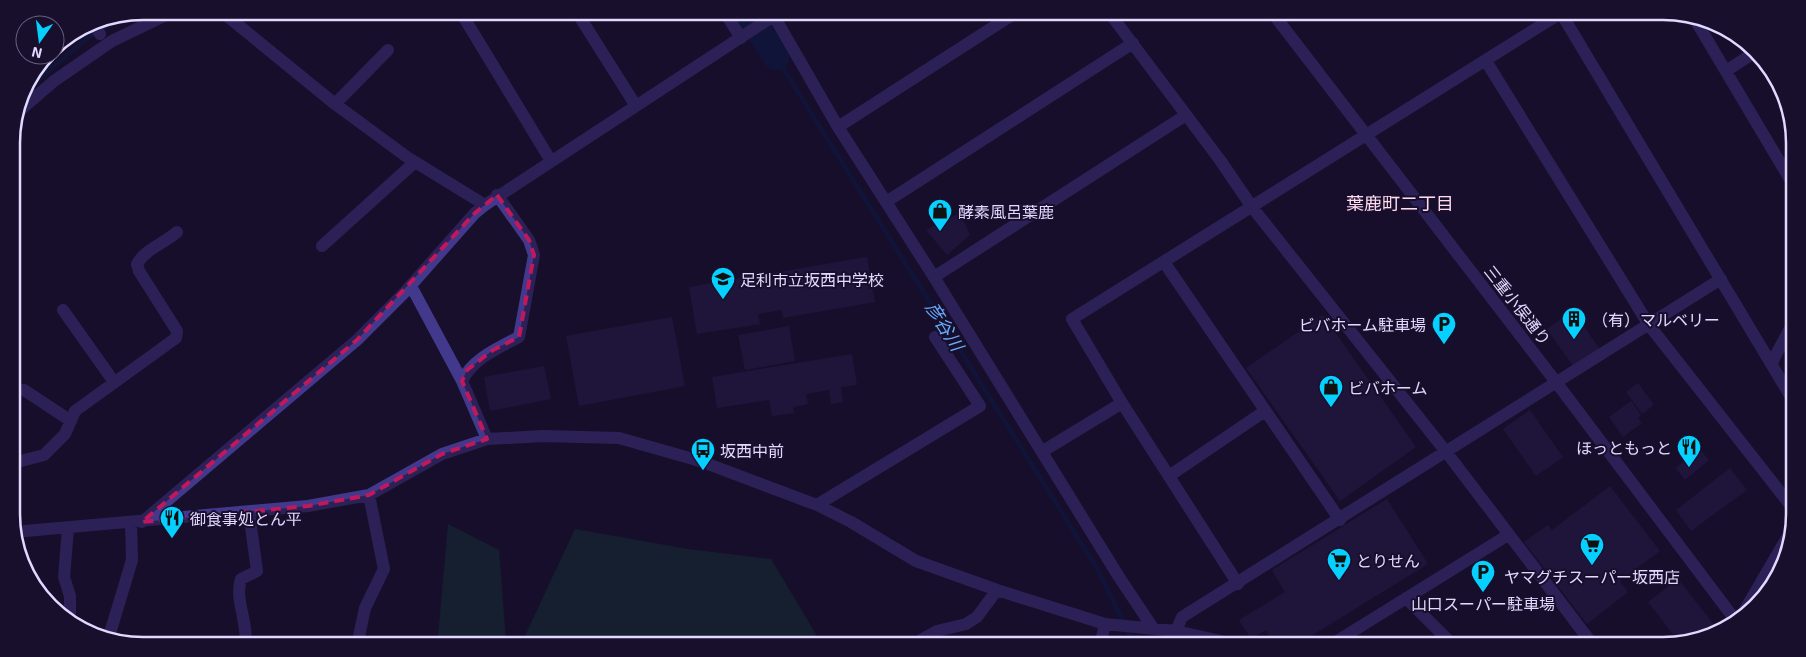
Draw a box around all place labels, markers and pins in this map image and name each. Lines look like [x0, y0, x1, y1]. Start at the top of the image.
shop icon: 酵素風呂葉鹿 [927, 198, 953, 232]
place label: 酵素風呂葉鹿 [958, 202, 1054, 221]
school or university icon: 足利市立坂西中学校 [710, 266, 736, 300]
place label: 足利市立坂西中学校 [740, 270, 884, 289]
building icon: （有）マルベリー [1561, 306, 1587, 340]
place label: （有）マルベリー [1592, 310, 1720, 329]
parking icon: ビバホーム駐車場 [1431, 311, 1457, 345]
place label: ビバホーム駐車場 [1298, 315, 1426, 334]
shop icon: ビバホーム [1318, 374, 1344, 408]
place label: ビバホーム [1348, 378, 1428, 397]
restaurant icon: ほっともっと [1676, 434, 1702, 468]
bus stop icon: 坂西中前 [690, 437, 716, 471]
place label: ほっともっと [1576, 438, 1672, 457]
place label: 坂西中前 [720, 441, 784, 460]
restaurant icon: 御食事処とん平 [159, 505, 185, 539]
place label: 御食事処とん平 [190, 509, 302, 528]
supermarket icon: ヤマグチスーパー坂西店 [1579, 532, 1605, 566]
supermarket icon: とりせん [1326, 547, 1352, 581]
place label: とりせん [1356, 551, 1420, 570]
parking icon: 山口スーパー駐車場 [1470, 559, 1496, 593]
place label: ヤマグチスーパー坂西店 [1504, 567, 1680, 586]
place label: 山口スーパー駐車場 [1411, 594, 1555, 613]

